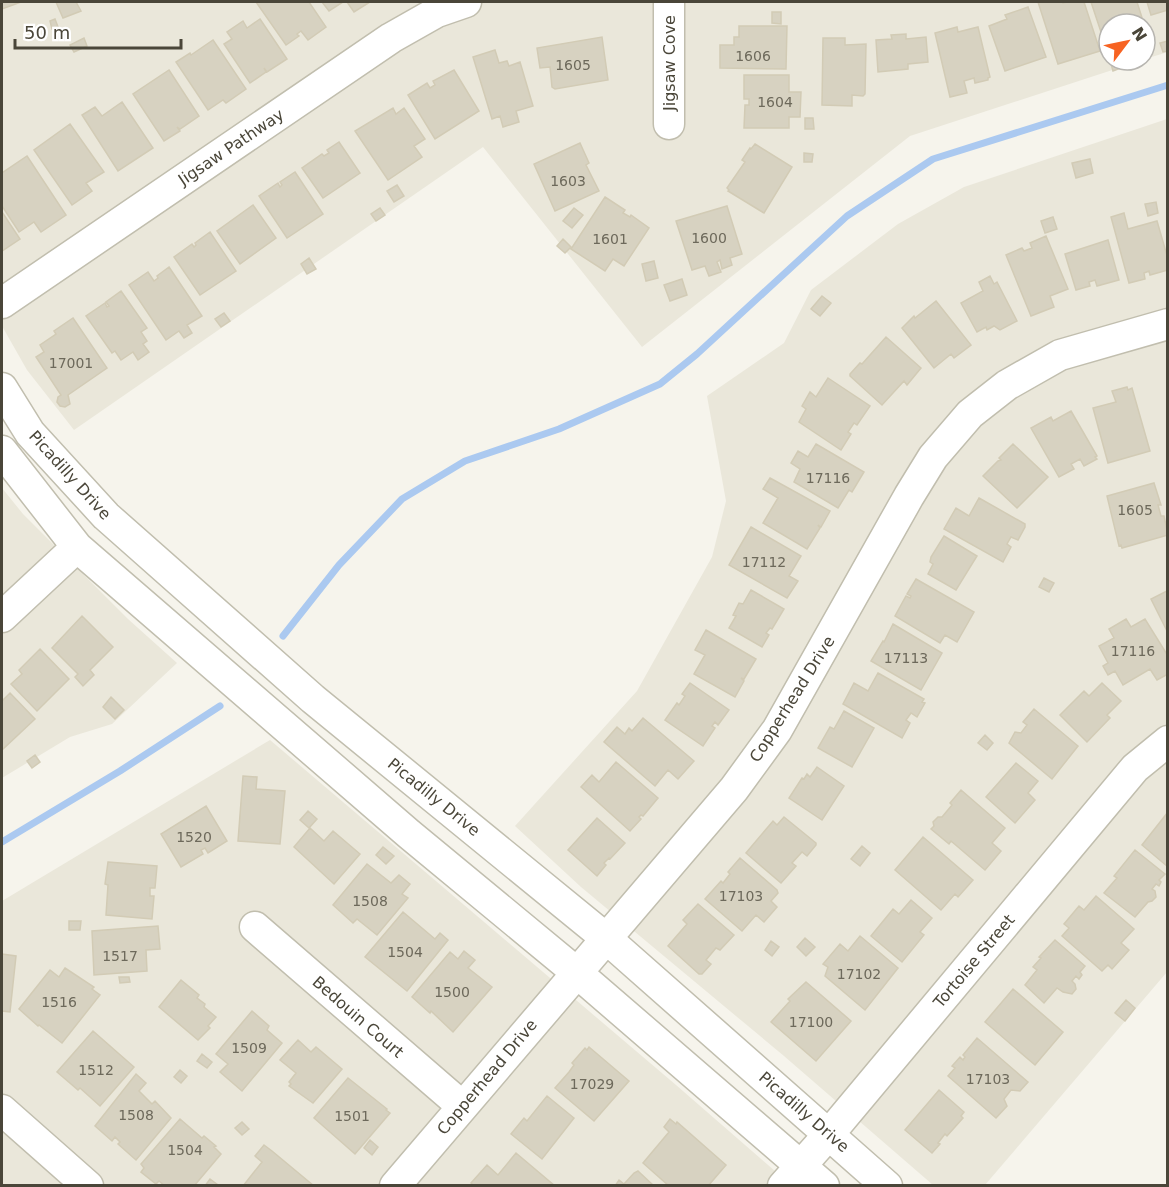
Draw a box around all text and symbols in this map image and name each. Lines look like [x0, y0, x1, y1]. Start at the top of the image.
scale bar [15, 12, 182, 50]
north arrow [1097, 12, 1157, 72]
street label: Jigsaw Cove [660, 15, 679, 112]
text: 50 m [24, 22, 70, 43]
text: N [1128, 24, 1151, 45]
house number: 1606 [735, 48, 771, 64]
house number: 1605 [555, 57, 591, 73]
house number: 1604 [757, 94, 793, 110]
street label: Jigsaw Pathway [174, 105, 287, 190]
house number: 1603 [550, 173, 586, 189]
house number: 1600 [691, 230, 727, 246]
house number: 1601 [592, 231, 628, 247]
house number: 17001 [49, 355, 93, 371]
street label: Picadilly Drive [25, 427, 115, 523]
house number: 17116 [806, 470, 850, 486]
house number: 1605 [1117, 502, 1153, 518]
house number: 17112 [742, 554, 786, 570]
street label: Copperhead Drive [745, 632, 839, 766]
house number: 17116 [1111, 643, 1155, 659]
house number: 17113 [884, 650, 928, 666]
street label: Picadilly Drive [384, 754, 484, 840]
house number: 1520 [176, 829, 212, 845]
house number: 17103 [719, 888, 763, 904]
house number: 1508 [352, 893, 388, 909]
street label: Tortoise Street [929, 911, 1018, 1012]
house number: 1504 [387, 944, 423, 960]
house number: 1517 [102, 948, 138, 964]
house number: 17102 [837, 966, 881, 982]
street label: Bedouin Court [309, 972, 407, 1062]
house number: 1500 [434, 984, 470, 1000]
house number: 1516 [41, 994, 77, 1010]
house number: 17100 [789, 1014, 833, 1030]
street label: Copperhead Drive [433, 1015, 541, 1139]
house number: 1509 [231, 1040, 267, 1056]
house number: 1512 [78, 1062, 114, 1078]
street label: Picadilly Drive [755, 1068, 853, 1156]
house number: 17103 [966, 1071, 1010, 1087]
house number: 17029 [570, 1076, 614, 1092]
house number: 1508 [118, 1107, 154, 1123]
house number: 1501 [334, 1108, 370, 1124]
house number: 1504 [167, 1142, 203, 1158]

